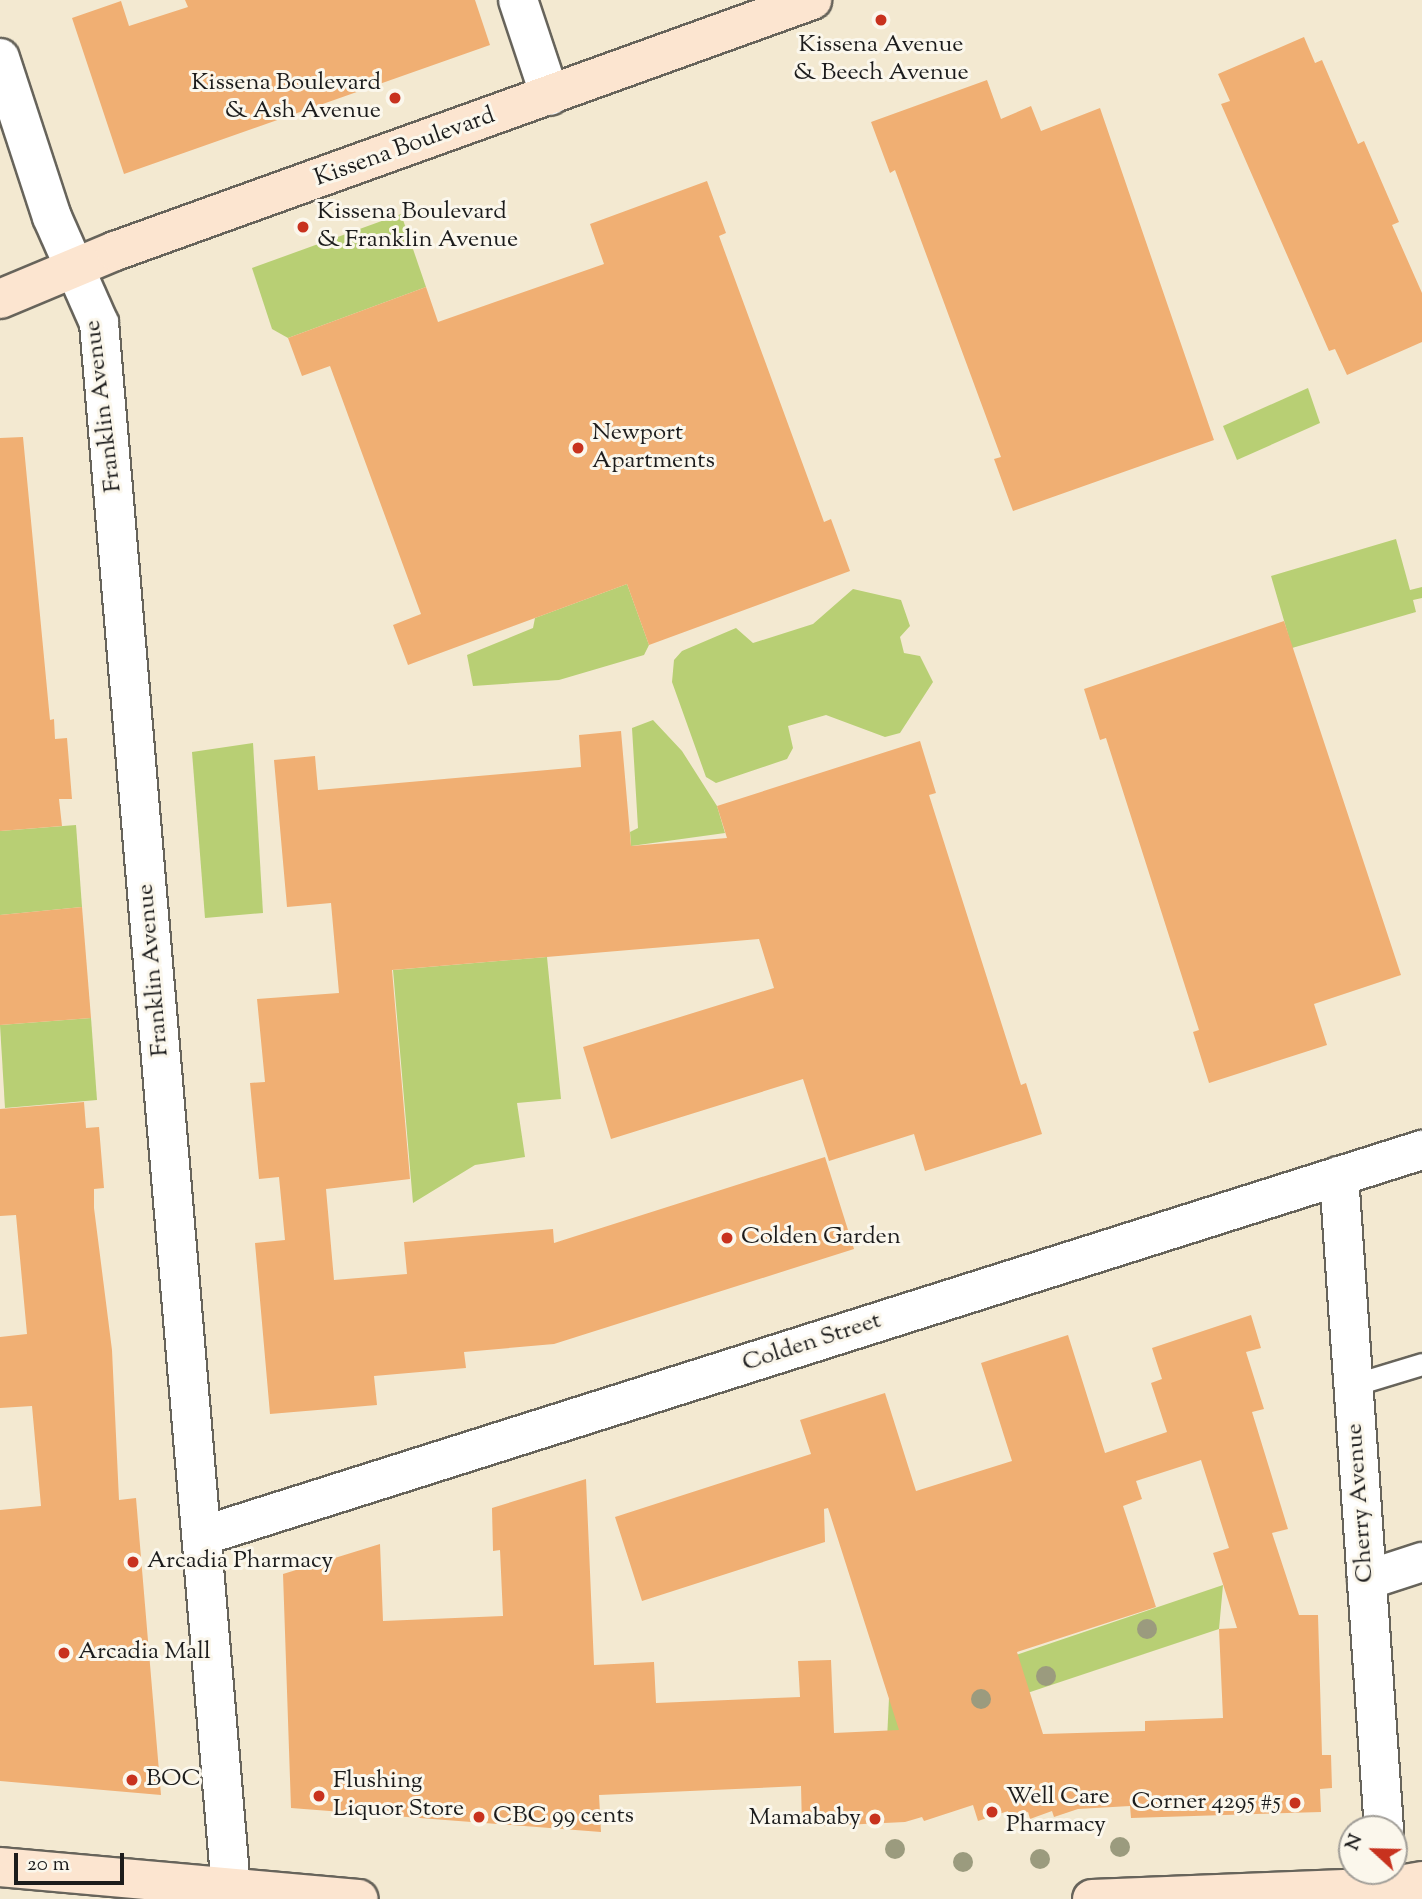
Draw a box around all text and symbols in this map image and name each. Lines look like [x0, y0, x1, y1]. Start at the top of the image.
marker: Kissena Avenue & Beech Avenue [873, 12, 889, 28]
place label: Kissena Avenue & Beech Avenue [793, 32, 969, 88]
place label: Kissena Boulevard & Ash Avenue [191, 70, 381, 126]
marker: Kissena Boulevard & Ash Avenue [387, 90, 403, 106]
street label: Kissena Boulevard [311, 102, 499, 194]
place label: Kissena Boulevard & Franklin Avenue [317, 199, 518, 255]
marker: Kissena Boulevard & Franklin Avenue [295, 219, 311, 235]
street label: Franklin Avenue [79, 318, 129, 494]
place label: Newport Apartments [592, 420, 715, 476]
marker: Newport Apartments [570, 440, 586, 456]
street label: Franklin Avenue [132, 882, 176, 1058]
place label: Colden Garden [741, 1224, 901, 1252]
marker: Colden Garden [719, 1230, 735, 1246]
street label: Colden Street [739, 1307, 885, 1379]
street label: Cherry Avenue [1341, 1422, 1381, 1584]
place label: Arcadia Pharmacy [147, 1548, 333, 1576]
marker: Arcadia Pharmacy [125, 1554, 141, 1570]
place label: Arcadia Mall [78, 1639, 211, 1667]
marker: Arcadia Mall [56, 1645, 72, 1661]
place label: BOC [146, 1766, 201, 1794]
place label: Flushing Liquor Store [333, 1768, 464, 1824]
marker: BOC [124, 1772, 140, 1788]
place label: Well Care Pharmacy [1006, 1784, 1110, 1840]
marker: Flushing Liquor Store [311, 1788, 327, 1804]
place label: Corner 4295 #5 [1131, 1789, 1281, 1817]
marker: Corner 4295 #5 [1287, 1795, 1303, 1811]
place label: CBC 99 cents [493, 1803, 634, 1831]
marker: Well Care Pharmacy [984, 1804, 1000, 1820]
place label: Mamababy [749, 1805, 861, 1833]
marker: CBC 99 cents [471, 1809, 487, 1825]
marker: Mamababy [867, 1811, 883, 1827]
north arrow [1338, 1815, 1408, 1885]
text: N [1340, 1831, 1370, 1855]
scale bar [18, 1840, 128, 1884]
text: 20 m [27, 1850, 70, 1880]

